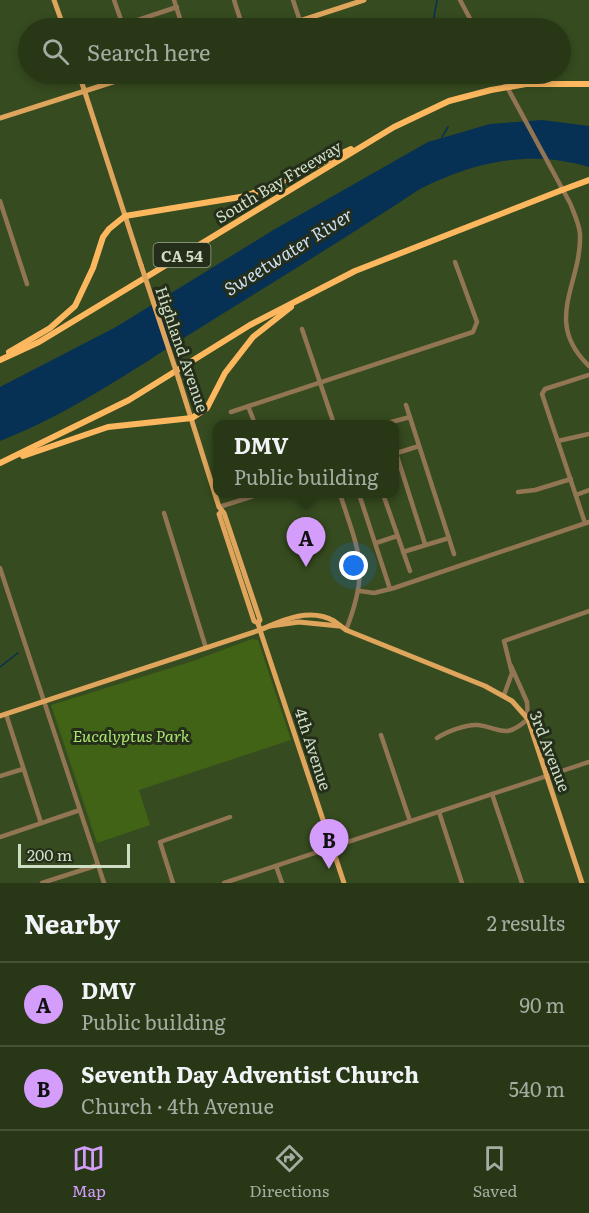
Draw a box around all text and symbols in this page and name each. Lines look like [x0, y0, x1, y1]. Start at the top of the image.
search box [18, 18, 571, 84]
icon: search [39, 35, 72, 68]
text: Search here [87, 35, 210, 68]
street label: South Bay Freeway [210, 133, 346, 228]
water label: Sweetwater River [218, 201, 358, 301]
road number: CA 54 [154, 243, 210, 267]
street label: Highland Avenue [150, 283, 216, 415]
popup [213, 420, 399, 498]
text: DMV [234, 428, 288, 461]
text: Public building [234, 461, 378, 491]
pin: A [286, 518, 326, 567]
your location [339, 551, 368, 580]
street label: 4th Avenue [289, 705, 339, 793]
street label: 3rd Avenue [525, 707, 577, 795]
park label: Eucalyptus Park [72, 723, 190, 747]
pin: B [310, 820, 348, 869]
scale bar [18, 841, 130, 868]
text: 200 m [27, 842, 72, 866]
text: Nearby [24, 903, 120, 942]
text: 2 results [487, 907, 565, 937]
text: DMV [81, 973, 136, 1006]
text: A [36, 989, 51, 1019]
text: 90 m [520, 989, 565, 1019]
text: Public building [81, 1006, 226, 1036]
text: Seventh Day Adventist Church [81, 1057, 419, 1090]
text: B [37, 1073, 50, 1103]
text: 540 m [509, 1073, 565, 1103]
text: Church · 4th Avenue [81, 1090, 274, 1120]
tab: Map [72, 1142, 106, 1202]
tab: Directions [249, 1142, 329, 1202]
tab: Saved [473, 1142, 517, 1202]

